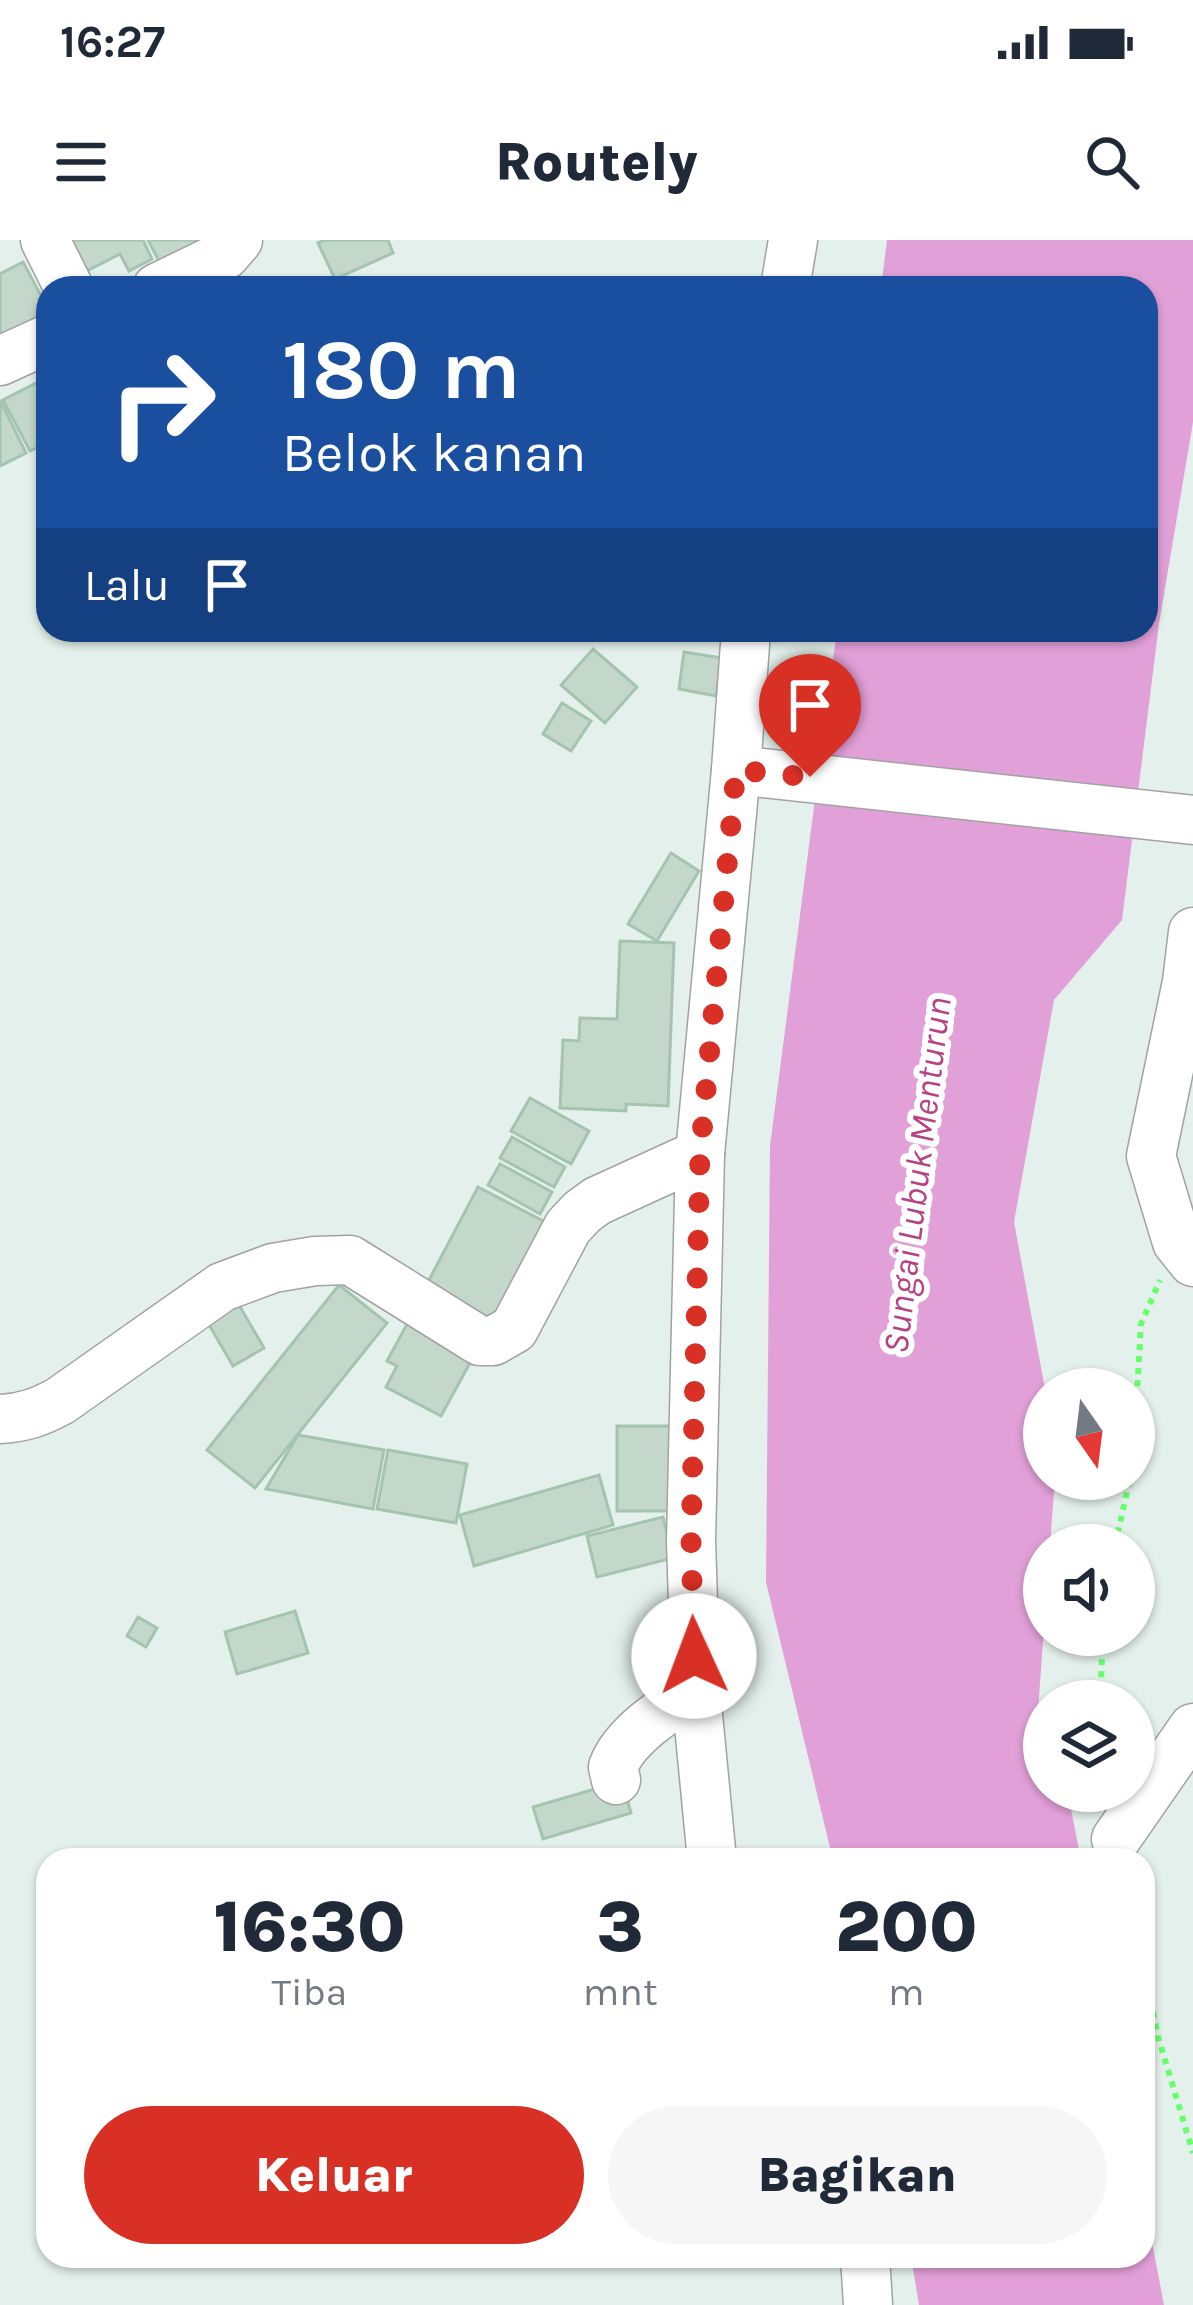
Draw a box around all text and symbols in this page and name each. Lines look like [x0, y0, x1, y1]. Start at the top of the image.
text: 16:27 [60, 16, 165, 68]
icon: menu [48, 129, 114, 195]
icon: search [1079, 129, 1145, 195]
text: Routely [495, 130, 698, 194]
text: 180 m [282, 321, 520, 419]
icon: right [84, 324, 240, 480]
text: Belok kanan [282, 421, 586, 485]
icon: arrive [194, 552, 260, 618]
text: Lalu [84, 559, 170, 611]
pin [759, 654, 861, 777]
icon: arrive [777, 672, 843, 738]
water label: Sungai Lubuk Menturun [874, 994, 960, 1356]
north arrow [1023, 1368, 1155, 1500]
map controls [1023, 1368, 1155, 1812]
button: sound [1023, 1524, 1155, 1656]
position arrow [631, 1593, 757, 1719]
button: layers [1023, 1680, 1155, 1812]
text: 16:30 [213, 1885, 405, 1969]
text: 3 [597, 1885, 644, 1969]
text: 200 [835, 1885, 978, 1969]
text: Tiba [272, 1969, 347, 2015]
text: mnt [583, 1969, 658, 2015]
text: m [888, 1969, 925, 2015]
button: Keluar [84, 2106, 584, 2244]
button: Bagikan [608, 2106, 1107, 2244]

